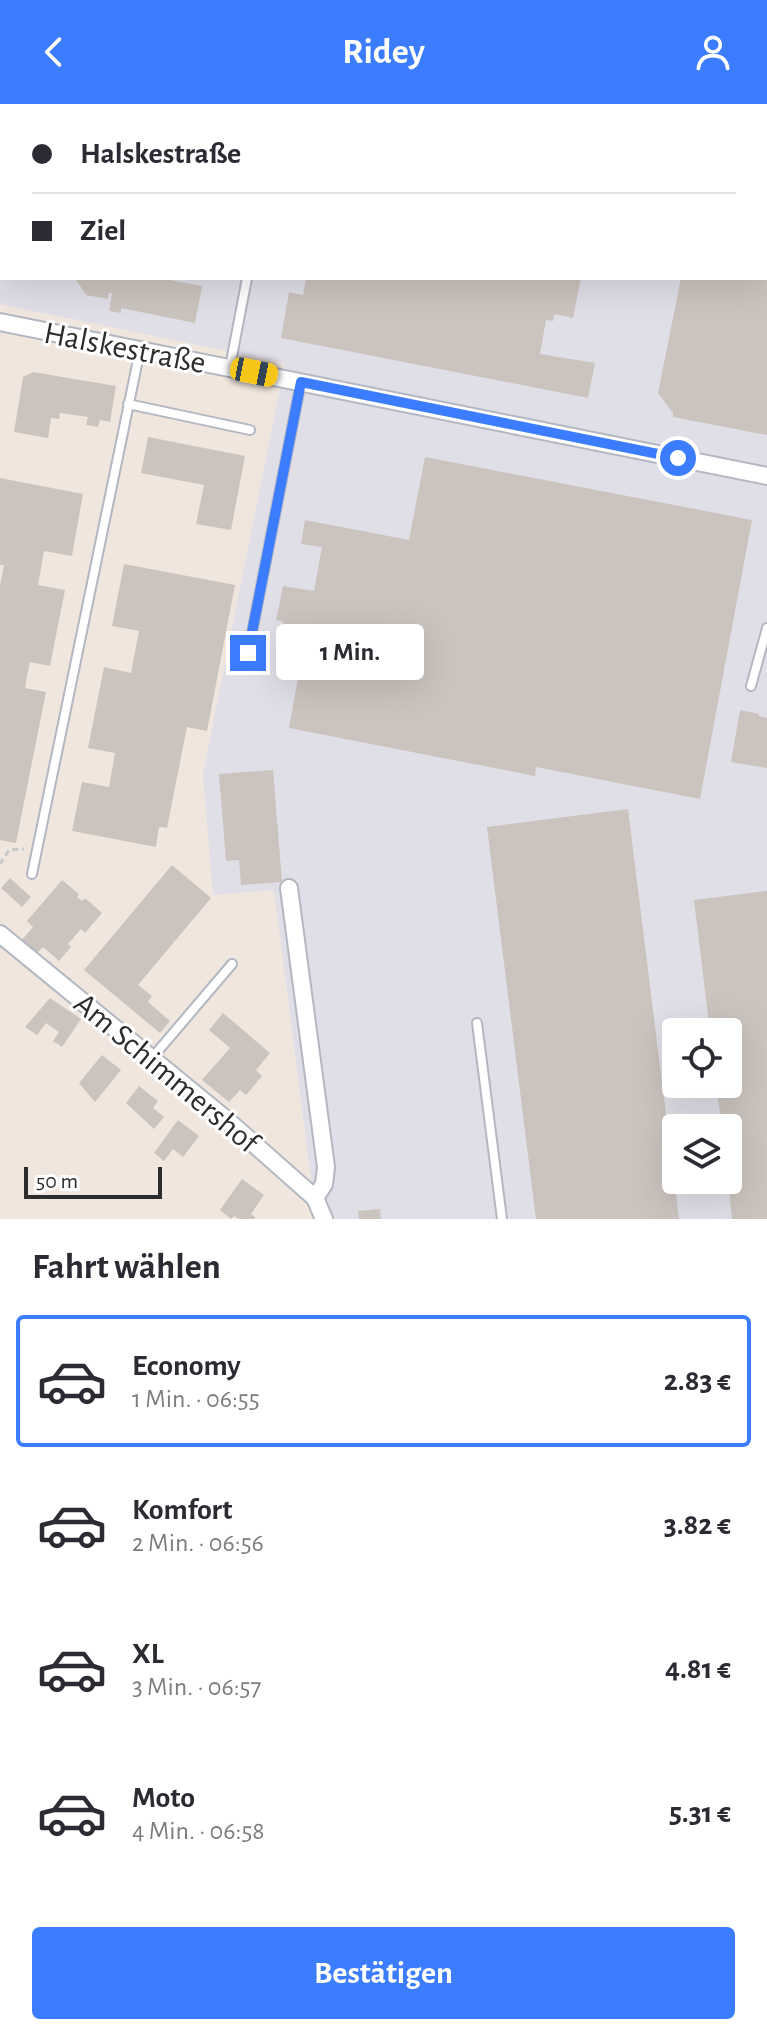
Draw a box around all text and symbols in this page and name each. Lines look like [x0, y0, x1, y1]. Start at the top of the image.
icon: back [32, 30, 76, 74]
icon: person [691, 30, 735, 74]
text: Ridey [342, 34, 425, 70]
text: Halskestraße [80, 139, 241, 169]
text: Ziel [80, 216, 126, 246]
street label: Halskestraße [41, 317, 208, 379]
car [228, 356, 280, 388]
route start [660, 440, 696, 476]
callout: 1 Min. [276, 625, 424, 681]
route end [230, 635, 266, 671]
text: 1 Min. [320, 639, 380, 665]
street label: Am Schimmershof [68, 987, 266, 1160]
map controls [662, 1018, 742, 1194]
button: locate [662, 1018, 742, 1098]
button: layers [662, 1114, 742, 1194]
scale bar [24, 1163, 162, 1199]
text: 50 m [36, 1170, 78, 1192]
text: Fahrt wählen [32, 1249, 221, 1285]
icon: car [36, 1345, 108, 1417]
text: Economy [132, 1351, 241, 1381]
text: 2.83 € [664, 1366, 731, 1396]
text: 1 Min. · 06:55 [132, 1386, 260, 1412]
icon: car [36, 1489, 108, 1561]
text: Komfort [132, 1495, 232, 1525]
text: 3.82 € [664, 1510, 731, 1540]
text: 2 Min. · 06:56 [132, 1530, 264, 1556]
icon: car [36, 1633, 108, 1705]
text: XL [132, 1639, 164, 1669]
text: 4.81 € [665, 1654, 731, 1684]
text: 3 Min. · 06:57 [132, 1674, 261, 1700]
icon: car [36, 1777, 108, 1849]
text: Moto [132, 1783, 195, 1813]
text: 5.31 € [669, 1798, 731, 1828]
text: 4 Min. · 06:58 [132, 1818, 265, 1844]
button: Bestätigen [32, 1927, 735, 2019]

